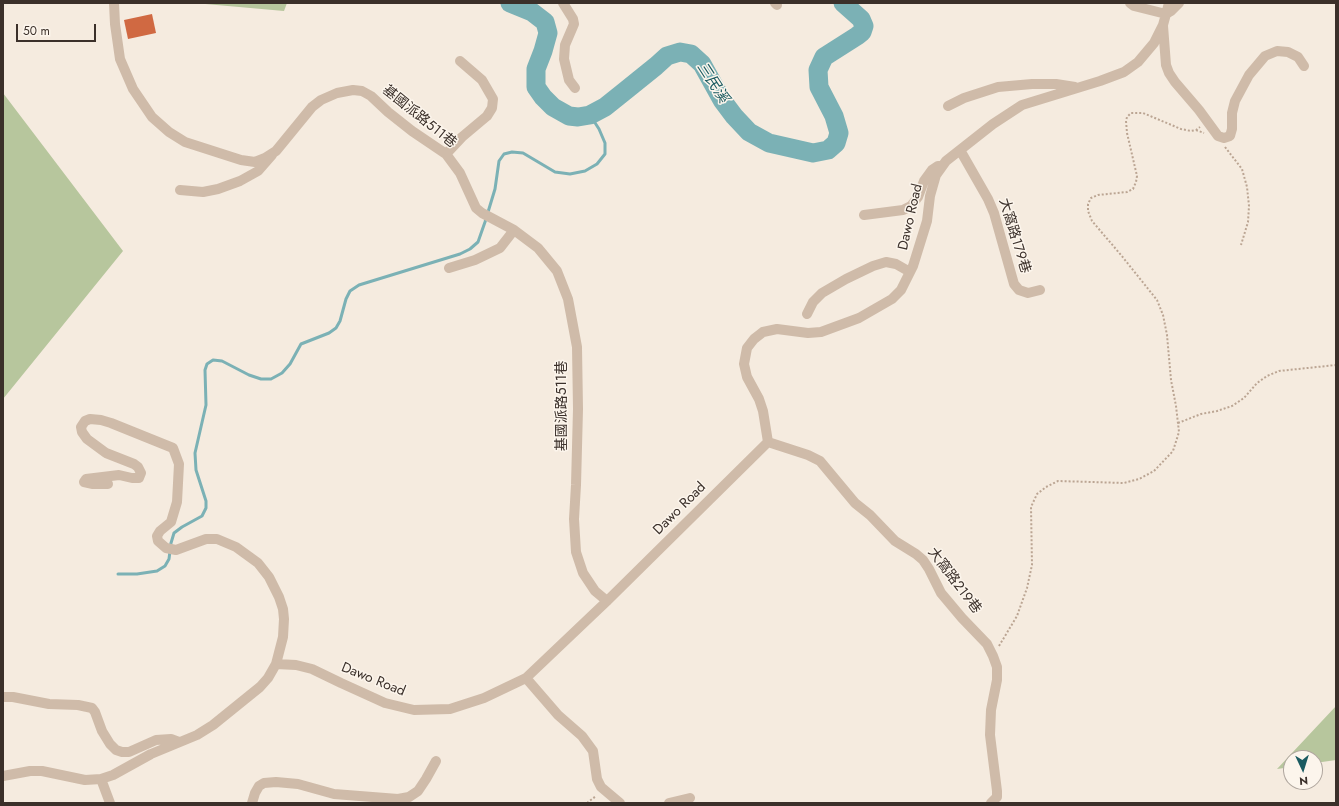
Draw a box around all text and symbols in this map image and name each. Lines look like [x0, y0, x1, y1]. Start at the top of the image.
scale bar [18, 16, 98, 42]
text: 50 m [23, 22, 50, 40]
water label: 三民溪 [692, 59, 732, 107]
street label: 基國派路511巷 [379, 82, 459, 152]
street label: Dawo Road [895, 182, 927, 252]
street label: 大窩路179巷 [995, 196, 1033, 276]
street label: 基國派路511巷 [555, 361, 571, 451]
street label: Dawo Road [650, 479, 710, 539]
street label: 大窩路219巷 [924, 545, 984, 617]
street label: Dawo Road [339, 660, 407, 700]
north arrow [1283, 750, 1323, 790]
text: N [1299, 773, 1309, 789]

